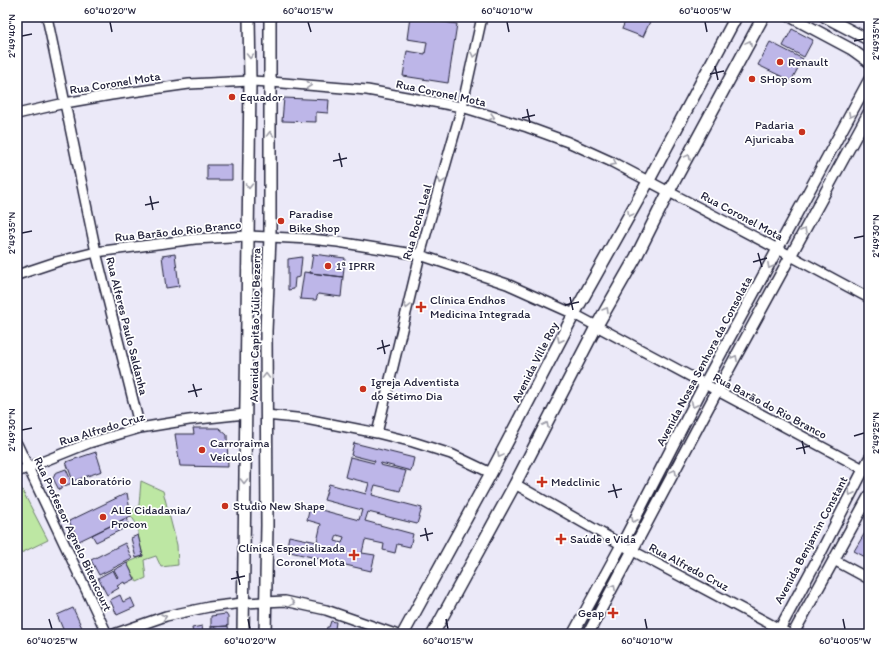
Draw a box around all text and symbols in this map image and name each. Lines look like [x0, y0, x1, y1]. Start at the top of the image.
text: 60°40'20"W [84, 4, 136, 17]
text: 60°40'15"W [283, 4, 334, 17]
text: 60°40'10"W [481, 4, 533, 17]
text: 60°40'05"W [679, 4, 731, 17]
text: 2°49'40"N [5, 14, 18, 58]
text: 2°49'35"N [869, 18, 882, 60]
one-way arrow [745, 40, 752, 47]
one-way arrow [470, 52, 478, 58]
one-way arrow [246, 53, 254, 59]
place label: Renault [788, 55, 829, 69]
marker: Renault [775, 57, 785, 67]
street label: Rua Coronel Mota [69, 69, 162, 97]
place label: SHop som [760, 72, 812, 86]
marker: SHop som [747, 74, 757, 84]
street label: Rua Coronel Mota [395, 77, 488, 110]
one-way arrow [306, 80, 312, 89]
place label: Equador [240, 90, 283, 104]
marker: Equador [227, 92, 237, 102]
one-way arrow [848, 110, 856, 118]
one-way arrow [489, 112, 496, 121]
place label: Padaria Ajuricaba [745, 118, 795, 146]
marker: Padaria Ajuricaba [797, 127, 807, 137]
one-way arrow [266, 131, 274, 137]
one-way arrow [683, 154, 690, 161]
one-way arrow [609, 158, 617, 166]
one-way arrow [437, 177, 446, 184]
street label: Rua Rocha Leal [400, 182, 435, 261]
one-way arrow [244, 183, 253, 189]
street label: Rua Coronel Mota [698, 188, 786, 244]
place label: Paradise Bike Shop [289, 207, 340, 235]
one-way arrow [628, 210, 635, 218]
text: 2°49'35"N [5, 212, 18, 254]
text: 2°49'30"N [869, 214, 882, 258]
marker: Paradise Bike Shop [276, 216, 286, 226]
street label: Rua Barão do Rio Branco [114, 217, 242, 245]
one-way arrow [800, 228, 807, 235]
street label: Avenida Capitão Júlio Bezerra [247, 248, 263, 402]
street label: Rua Alferes Paulo Saldanha [103, 255, 151, 397]
place label: 1ª IPRR [336, 259, 375, 273]
marker: 1ª IPRR [323, 261, 333, 271]
one-way arrow [767, 262, 774, 269]
street label: Avenida Nossa Senhora da Consolata [653, 273, 755, 448]
place label: Clínica Endhos Medicina Integrada [430, 293, 531, 321]
marker: Clínica Endhos Medicina Integrada [415, 301, 427, 313]
one-way arrow [404, 303, 412, 310]
one-way arrow [602, 307, 609, 314]
street label: Avenida Ville Roy [509, 319, 561, 405]
one-way arrow [558, 336, 565, 344]
one-way arrow [731, 355, 738, 362]
street label: Rua Barão do Rio Branco [711, 370, 829, 442]
one-way arrow [262, 373, 270, 379]
place label: Igreja Adventista do Sétimo Dia [371, 375, 459, 403]
marker: Igreja Adventista do Sétimo Dia [358, 384, 368, 394]
one-way arrow [691, 401, 699, 408]
text: 2°49'30"N [5, 408, 18, 452]
street label: Rua Alfredo Cruz [58, 409, 147, 449]
text: 2°49'25"N [869, 412, 882, 454]
one-way arrow [541, 422, 548, 429]
place label: Carroraima Veículos [210, 436, 270, 464]
marker: Carroraima Veículos [197, 445, 207, 455]
one-way arrow [497, 451, 505, 459]
street label: Rua Professor Agnelo Bitencourt [31, 455, 115, 614]
one-way arrow [669, 469, 677, 476]
street label: Avenida Benjamin Constant [771, 473, 851, 606]
place label: Laboratório [71, 474, 131, 488]
place label: Medclinic [551, 475, 601, 489]
marker: Laboratório [58, 476, 68, 486]
marker: Medclinic [536, 476, 548, 488]
one-way arrow [240, 478, 248, 484]
one-way arrow [848, 489, 856, 496]
place label: Studio New Shape [233, 499, 325, 513]
marker: Studio New Shape [220, 501, 230, 511]
place label: ALE Cidadania/ Procon [111, 503, 191, 531]
marker: ALE Cidadania/ Procon [98, 512, 108, 522]
one-way arrow [631, 516, 639, 523]
place label: Saúde e Vida [570, 532, 636, 546]
marker: Saúde e Vida [555, 533, 567, 545]
street label: Rua Alfredo Cruz [647, 540, 732, 594]
place label: Clínica Especializada Coronel Mota [238, 541, 345, 569]
marker: Clínica Especializada Coronel Mota [348, 549, 360, 561]
one-way arrow [609, 584, 616, 591]
one-way arrow [289, 598, 295, 607]
place label: Geap [578, 606, 604, 620]
marker: Geap [607, 607, 619, 619]
one-way arrow [160, 613, 167, 622]
text: 60°40'25"W [26, 634, 78, 647]
text: 60°40'20"W [224, 634, 276, 647]
text: 60°40'15"W [423, 634, 474, 647]
text: 60°40'10"W [621, 634, 673, 647]
text: 60°40'05"W [819, 634, 871, 647]

